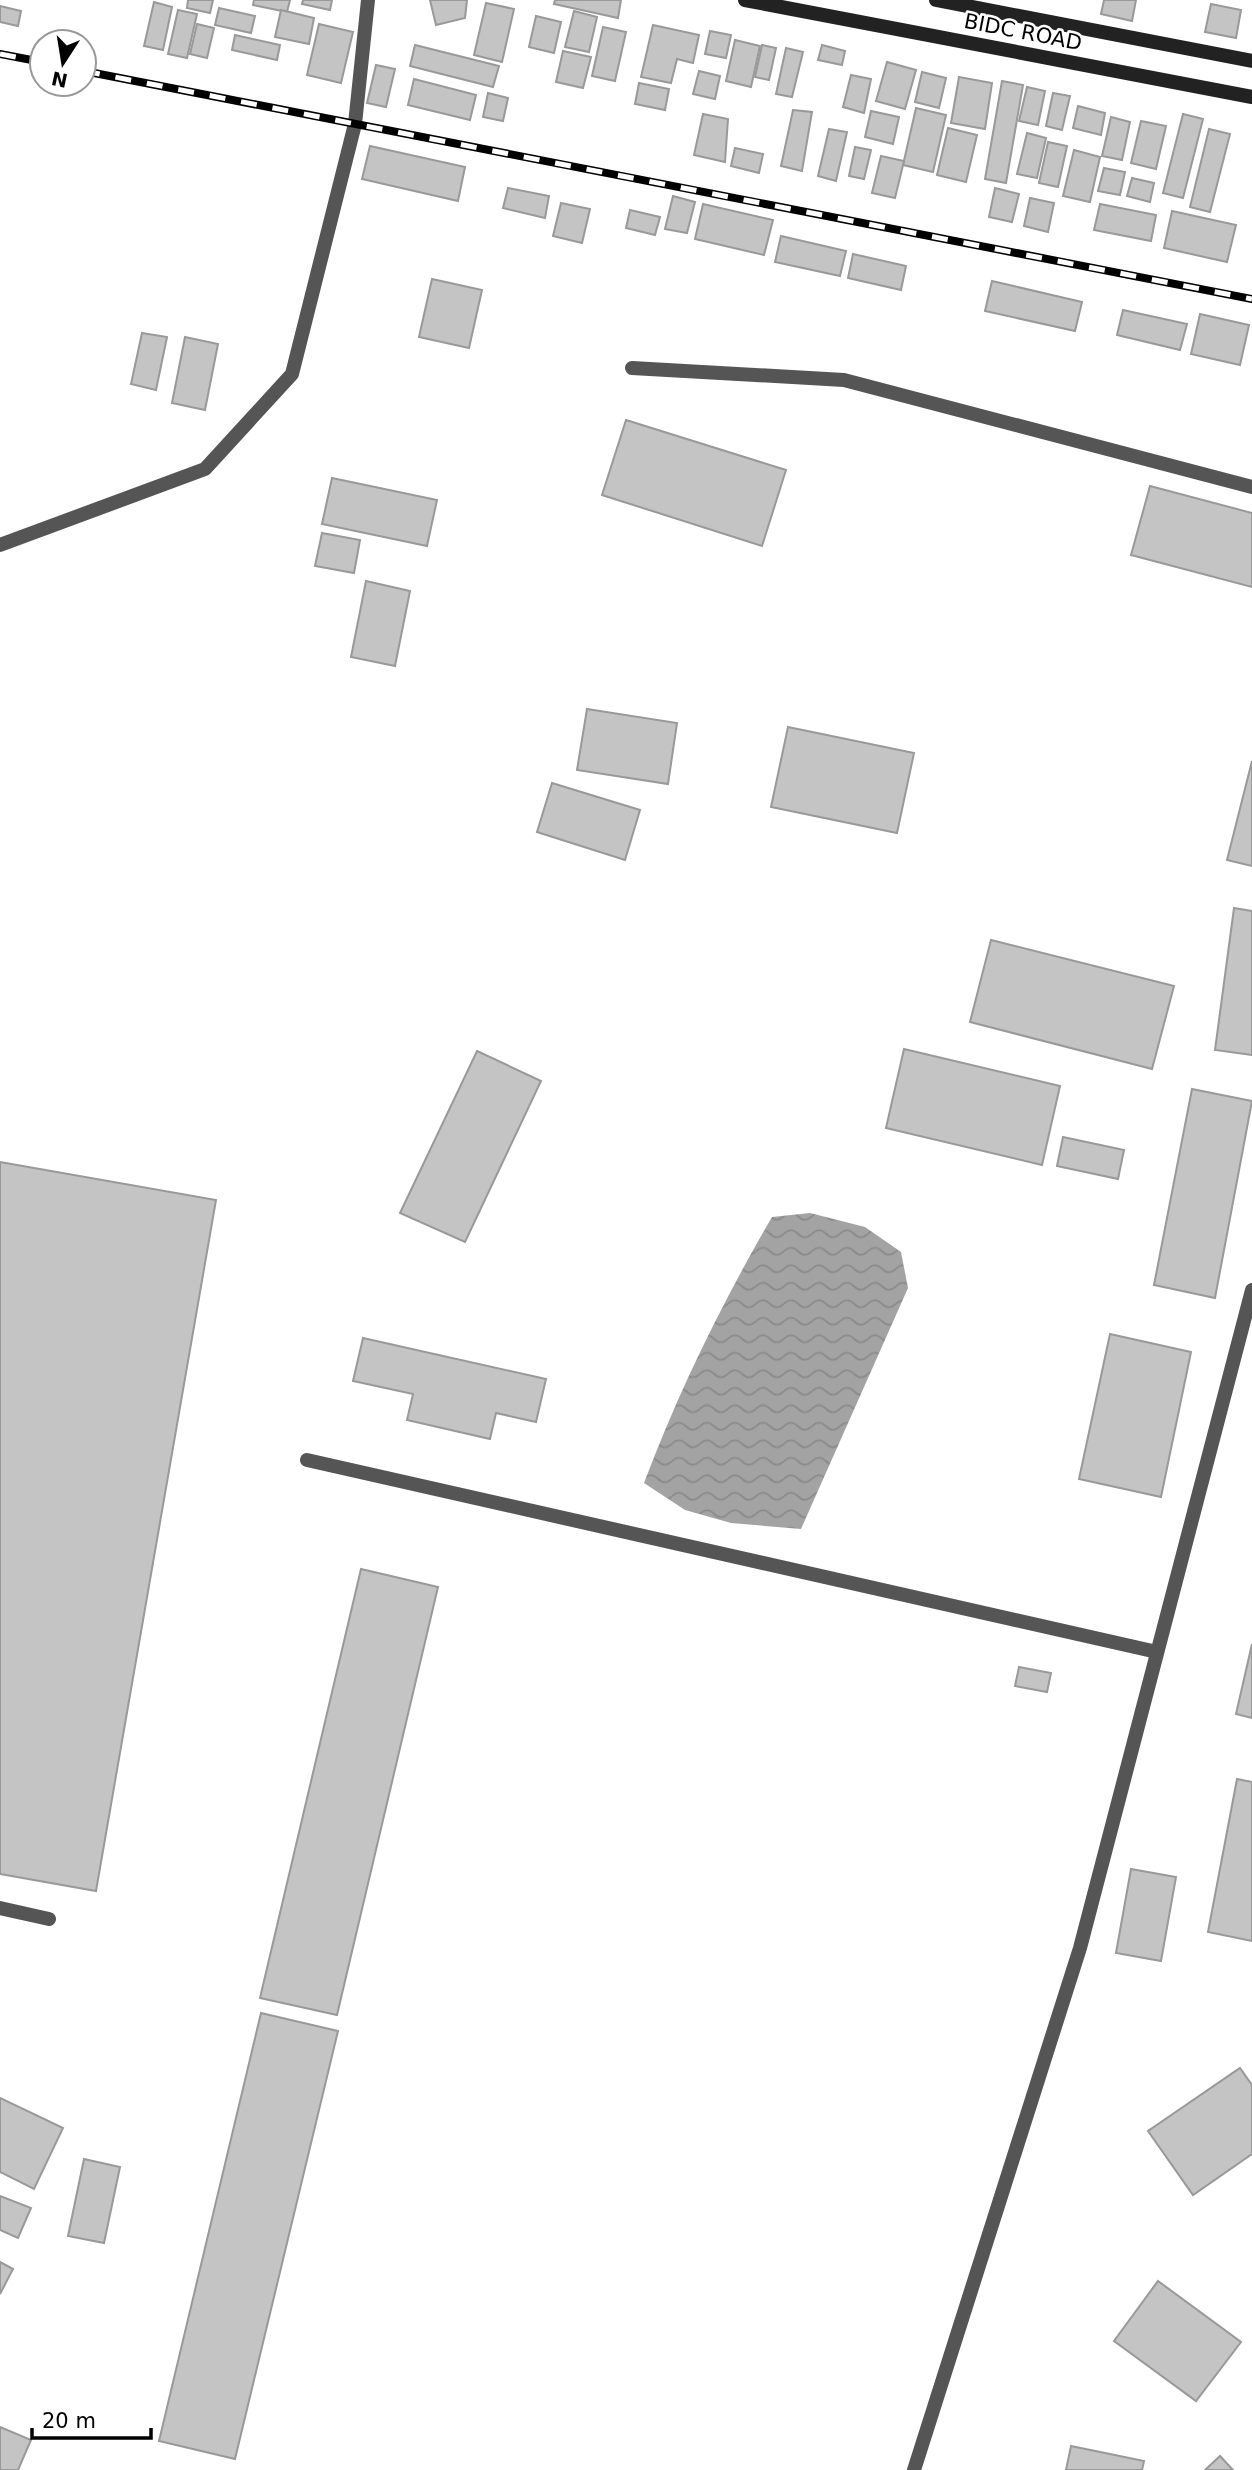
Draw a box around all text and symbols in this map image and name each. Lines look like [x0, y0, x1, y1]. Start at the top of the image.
street label: BIDC ROAD [962, 9, 1084, 55]
north arrow [28, 28, 98, 98]
text: N [49, 67, 70, 92]
scale bar [32, 2396, 150, 2440]
text: 20 m [42, 2409, 96, 2433]

